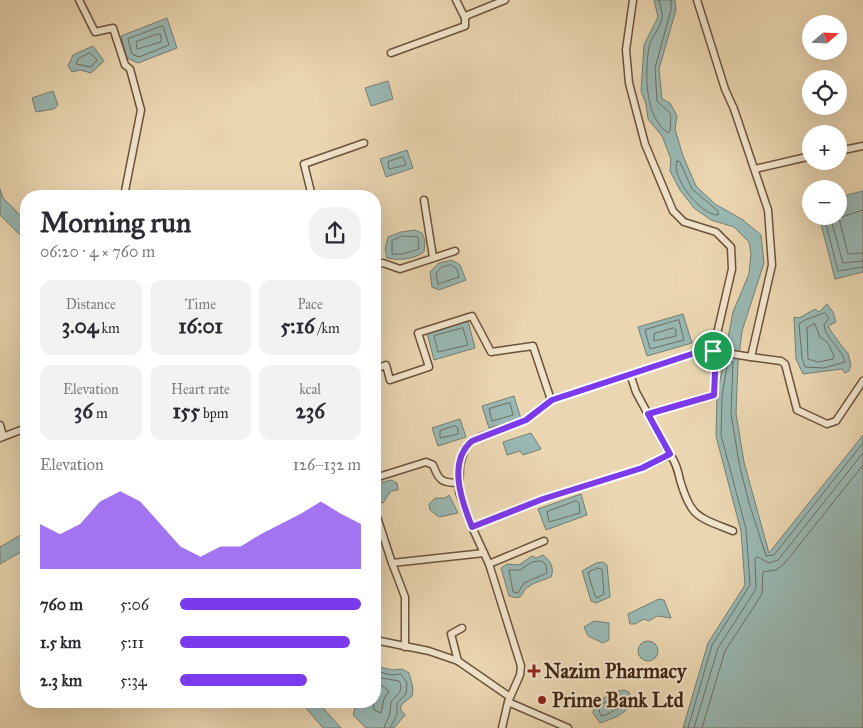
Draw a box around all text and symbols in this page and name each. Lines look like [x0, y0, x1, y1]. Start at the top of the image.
north arrow [802, 15, 848, 60]
map controls [802, 15, 847, 225]
button: locate [802, 70, 847, 115]
button: + [802, 125, 847, 170]
button: − [802, 180, 847, 225]
text: Morning run [40, 205, 191, 240]
button: share [309, 207, 361, 259]
text: 06:20 · 4 × 760 m [40, 242, 155, 261]
text: Distance [66, 296, 116, 313]
text: Time [185, 296, 216, 313]
text: Pace [297, 296, 323, 313]
text: 3.04 [62, 313, 99, 339]
text: 16:01 [178, 313, 223, 339]
text: 5:16 [281, 313, 315, 339]
text: km [99, 320, 120, 337]
text: /km [315, 320, 340, 337]
pin [692, 330, 734, 372]
icon: arrive [699, 337, 727, 365]
text: Elevation [63, 381, 119, 398]
text: Heart rate [171, 381, 230, 398]
text: kcal [299, 381, 321, 398]
text: 36 [74, 398, 93, 424]
text: 155 [172, 398, 200, 424]
text: 236 [295, 398, 325, 424]
text: m [93, 405, 108, 422]
text: bpm [200, 405, 229, 422]
text: Elevation [40, 455, 104, 474]
text: 126–132 m [293, 455, 361, 474]
text: 760 m [40, 595, 83, 614]
text: 5:06 [120, 595, 149, 614]
text: 1.5 km [40, 633, 81, 652]
text: 5:11 [120, 633, 144, 652]
place label: Nazim Pharmacy [544, 659, 688, 684]
marker: Nazim Pharmacy [528, 665, 540, 677]
text: 2.3 km [40, 671, 82, 690]
text: 5:34 [120, 671, 147, 690]
place label: Prime Bank Ltd [552, 688, 685, 712]
marker: Prime Bank Ltd [536, 694, 548, 706]

